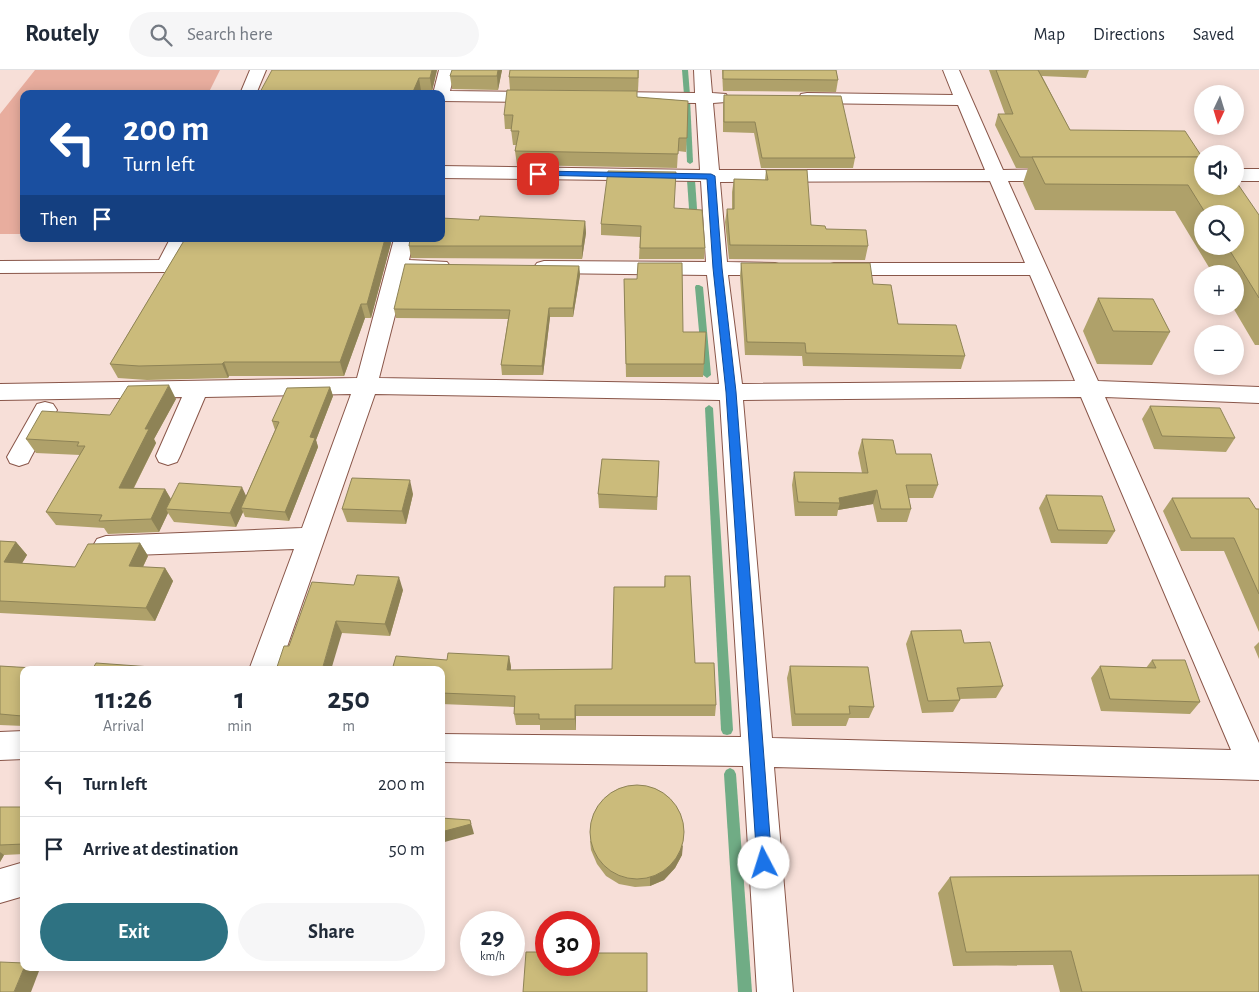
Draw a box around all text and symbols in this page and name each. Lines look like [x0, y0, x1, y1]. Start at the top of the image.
search box [129, 12, 479, 57]
icon: search [147, 21, 175, 49]
text: Routely [25, 22, 99, 46]
text: Search here [187, 25, 273, 44]
text: Map [1034, 26, 1065, 44]
text: Directions [1093, 26, 1165, 44]
text: Saved [1193, 26, 1234, 44]
north arrow [1194, 85, 1244, 135]
map controls [1194, 85, 1244, 375]
icon: left [40, 110, 105, 175]
text: 200 m [123, 112, 210, 147]
button: sound [1194, 145, 1244, 195]
text: Turn left [123, 153, 195, 175]
pin [517, 153, 559, 195]
icon: arrive [524, 160, 552, 188]
icon: arrive [88, 205, 116, 233]
button: search [1194, 205, 1244, 255]
text: Then [40, 210, 78, 229]
button: + [1194, 265, 1244, 315]
button: − [1194, 325, 1244, 375]
text: 11:26 [95, 684, 152, 714]
text: 1 [234, 684, 245, 714]
text: 250 [327, 684, 370, 714]
text: Arrival [103, 718, 144, 734]
text: min [227, 718, 252, 734]
text: m [342, 718, 355, 734]
icon: left [40, 770, 68, 798]
text: Turn left [83, 775, 147, 794]
text: 200 m [378, 775, 425, 794]
icon: arrive [40, 835, 68, 863]
position arrow [737, 836, 789, 888]
text: Arrive at destination [83, 840, 239, 859]
text: 50 m [389, 840, 425, 859]
button: Exit [40, 903, 228, 961]
button: Share [238, 903, 425, 961]
speed limit sign: 30 [535, 911, 600, 976]
text: 29 [481, 925, 504, 950]
text: km/h [480, 950, 505, 962]

